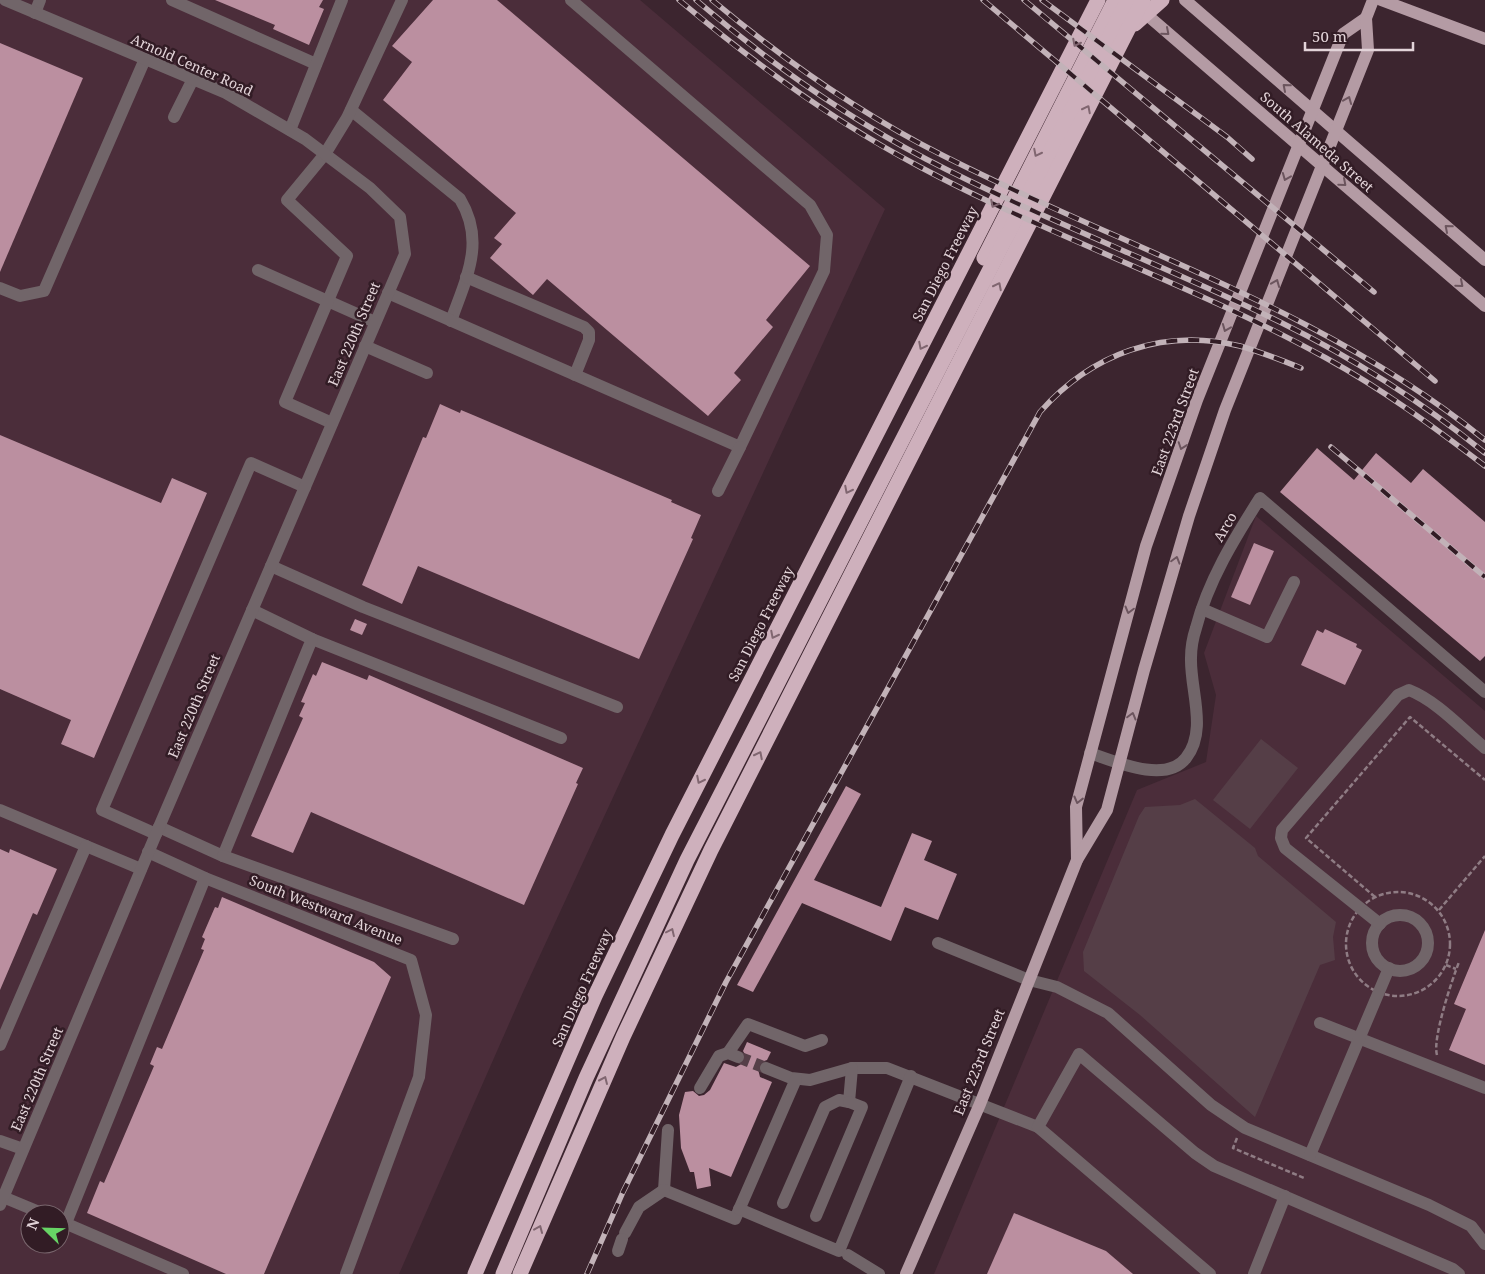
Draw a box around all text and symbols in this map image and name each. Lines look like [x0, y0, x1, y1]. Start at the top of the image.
scale bar [1305, 20, 1412, 52]
one-way arrow [1161, 26, 1170, 35]
text: 50 m [1312, 26, 1347, 46]
street label: Arnold Center Road [128, 29, 257, 100]
one-way arrow [1072, 38, 1082, 47]
one-way arrow [1282, 84, 1291, 93]
street label: South Alameda Street [1257, 87, 1378, 196]
one-way arrow [1342, 96, 1352, 104]
one-way arrow [1081, 106, 1091, 115]
one-way arrow [1034, 147, 1044, 156]
one-way arrow [1282, 172, 1292, 181]
one-way arrow [1337, 178, 1346, 187]
one-way arrow [990, 198, 1000, 207]
street label: San Diego Freeway [907, 203, 982, 325]
one-way arrow [1445, 225, 1454, 234]
street label: East 220th Street [323, 279, 384, 389]
one-way arrow [1269, 279, 1280, 288]
one-way arrow [1455, 279, 1464, 288]
one-way arrow [992, 282, 1002, 291]
one-way arrow [1222, 323, 1232, 332]
one-way arrow [918, 340, 928, 349]
street label: East 223rd Street [1146, 365, 1203, 478]
one-way arrow [1177, 441, 1187, 449]
one-way arrow [844, 485, 854, 494]
street label: Arco [1208, 508, 1241, 545]
one-way arrow [1171, 556, 1181, 565]
street label: San Diego Freeway [723, 563, 798, 685]
one-way arrow [1124, 605, 1135, 614]
one-way arrow [770, 630, 780, 639]
street label: East 220th Street [163, 651, 224, 761]
one-way arrow [1126, 713, 1136, 721]
one-way arrow [753, 751, 763, 760]
one-way arrow [696, 775, 706, 784]
one-way arrow [1073, 796, 1084, 805]
street label: South Westward Avenue [247, 870, 406, 949]
street label: San Diego Freeway [547, 926, 616, 1050]
one-way arrow [665, 928, 676, 937]
street label: East 223rd Street [949, 1006, 1009, 1118]
street label: East 220th Street [6, 1024, 67, 1134]
one-way arrow [597, 1076, 608, 1085]
north arrow [20, 1204, 70, 1254]
text: N [22, 1215, 43, 1233]
one-way arrow [533, 1225, 544, 1234]

